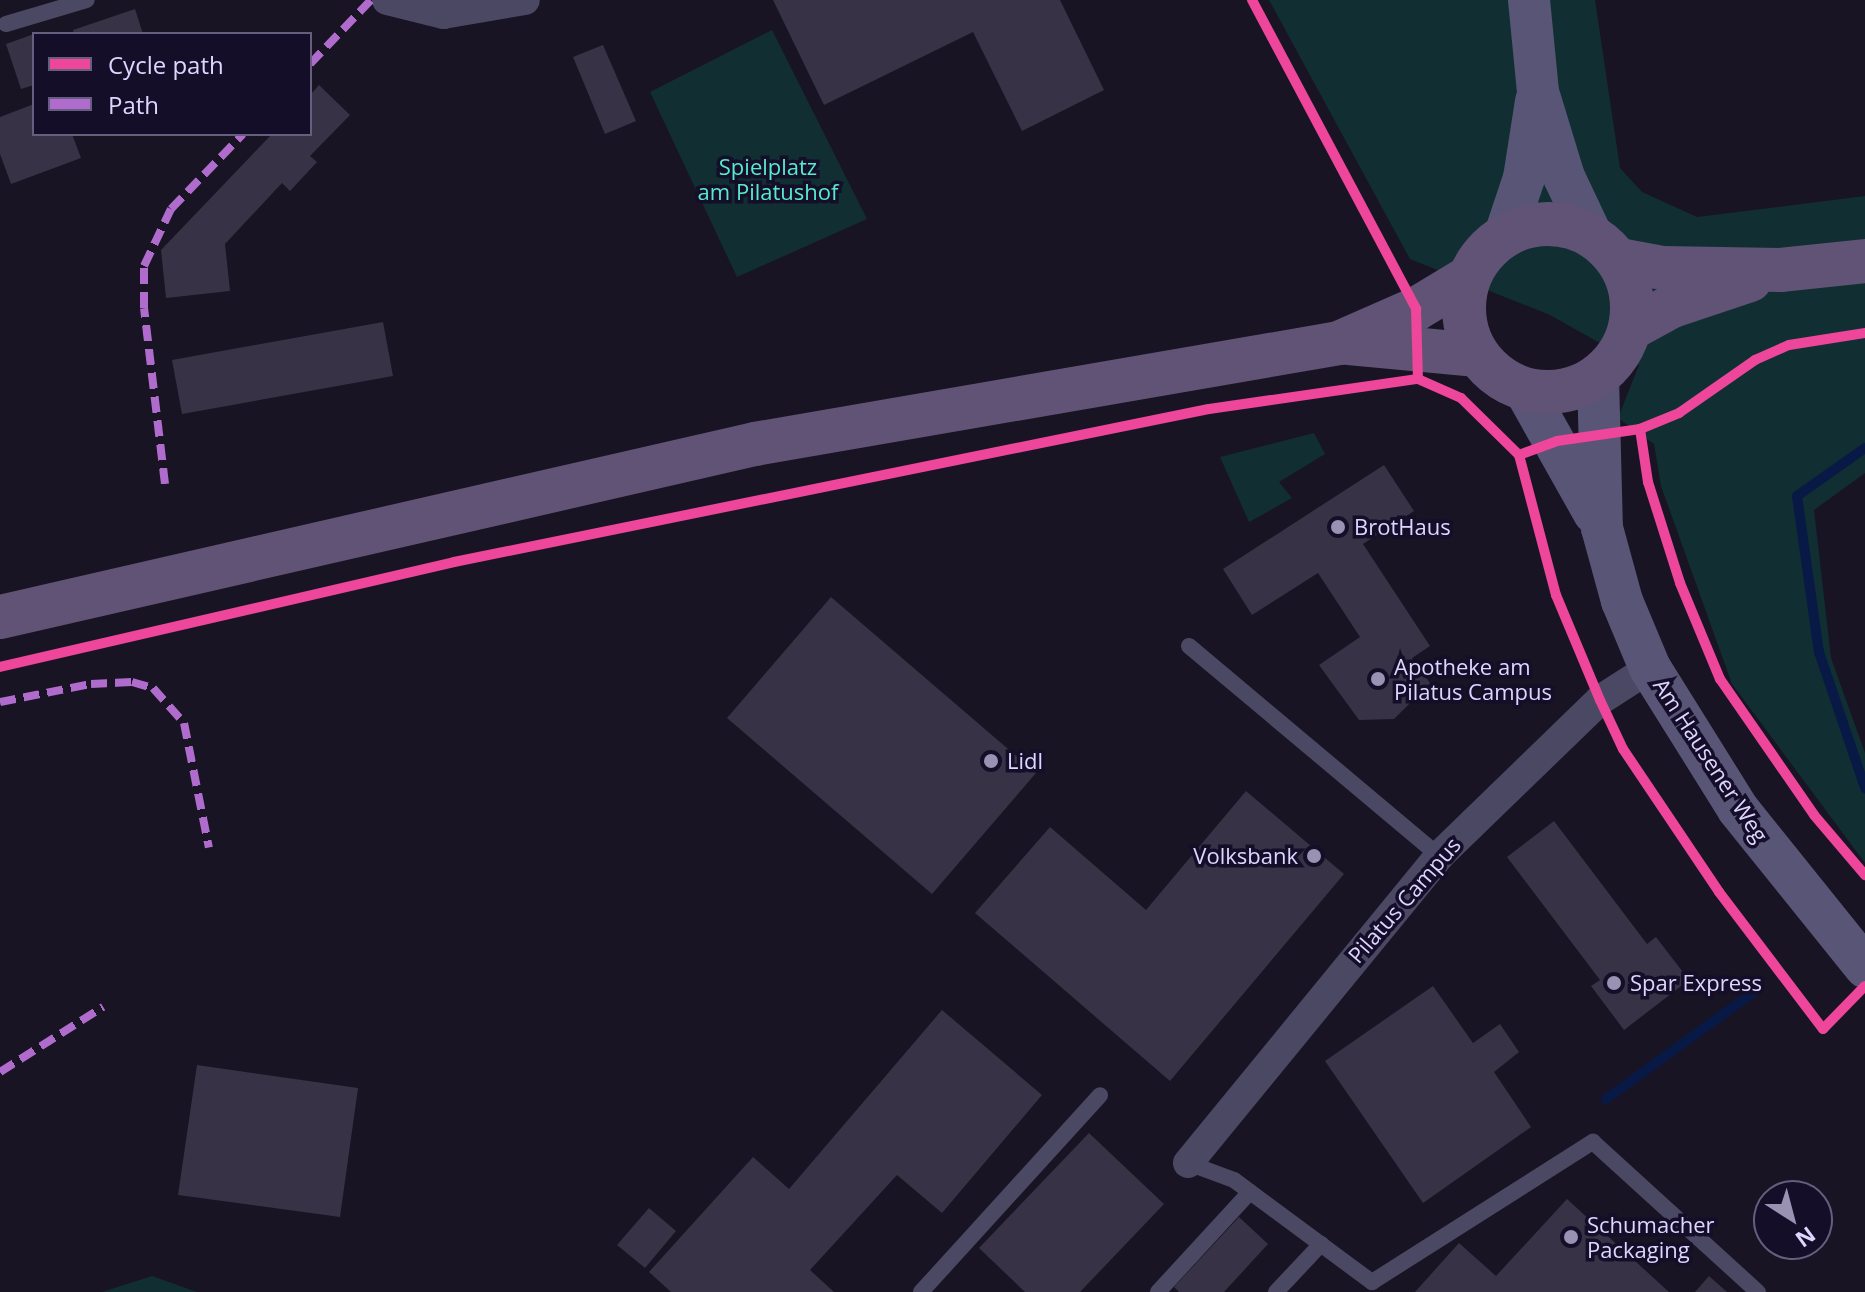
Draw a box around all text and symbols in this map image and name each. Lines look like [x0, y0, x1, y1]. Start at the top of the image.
legend [32, 32, 312, 136]
text: Cycle path [108, 48, 224, 81]
text: Path [108, 88, 159, 121]
park label: Spielplatz am Pilatushof [698, 153, 838, 204]
place label: BrotHaus [1354, 514, 1451, 540]
marker: BrotHaus [1329, 518, 1347, 536]
place label: Apotheke am Pilatus Campus [1394, 653, 1552, 704]
marker: Apotheke am Pilatus Campus [1369, 670, 1387, 688]
street label: Am Hausener Weg [1648, 673, 1774, 847]
place label: Lidl [1007, 748, 1043, 774]
marker: Lidl [982, 752, 1000, 770]
street label: Pilatus Campus [1342, 832, 1466, 968]
place label: Volksbank [1193, 843, 1298, 869]
marker: Volksbank [1305, 847, 1323, 865]
place label: Spar Express [1630, 970, 1762, 996]
marker: Spar Express [1605, 974, 1623, 992]
north arrow [1753, 1180, 1833, 1260]
place label: Schumacher Packaging [1587, 1211, 1715, 1262]
text: N [1790, 1220, 1822, 1255]
marker: Schumacher Packaging [1562, 1228, 1580, 1246]

